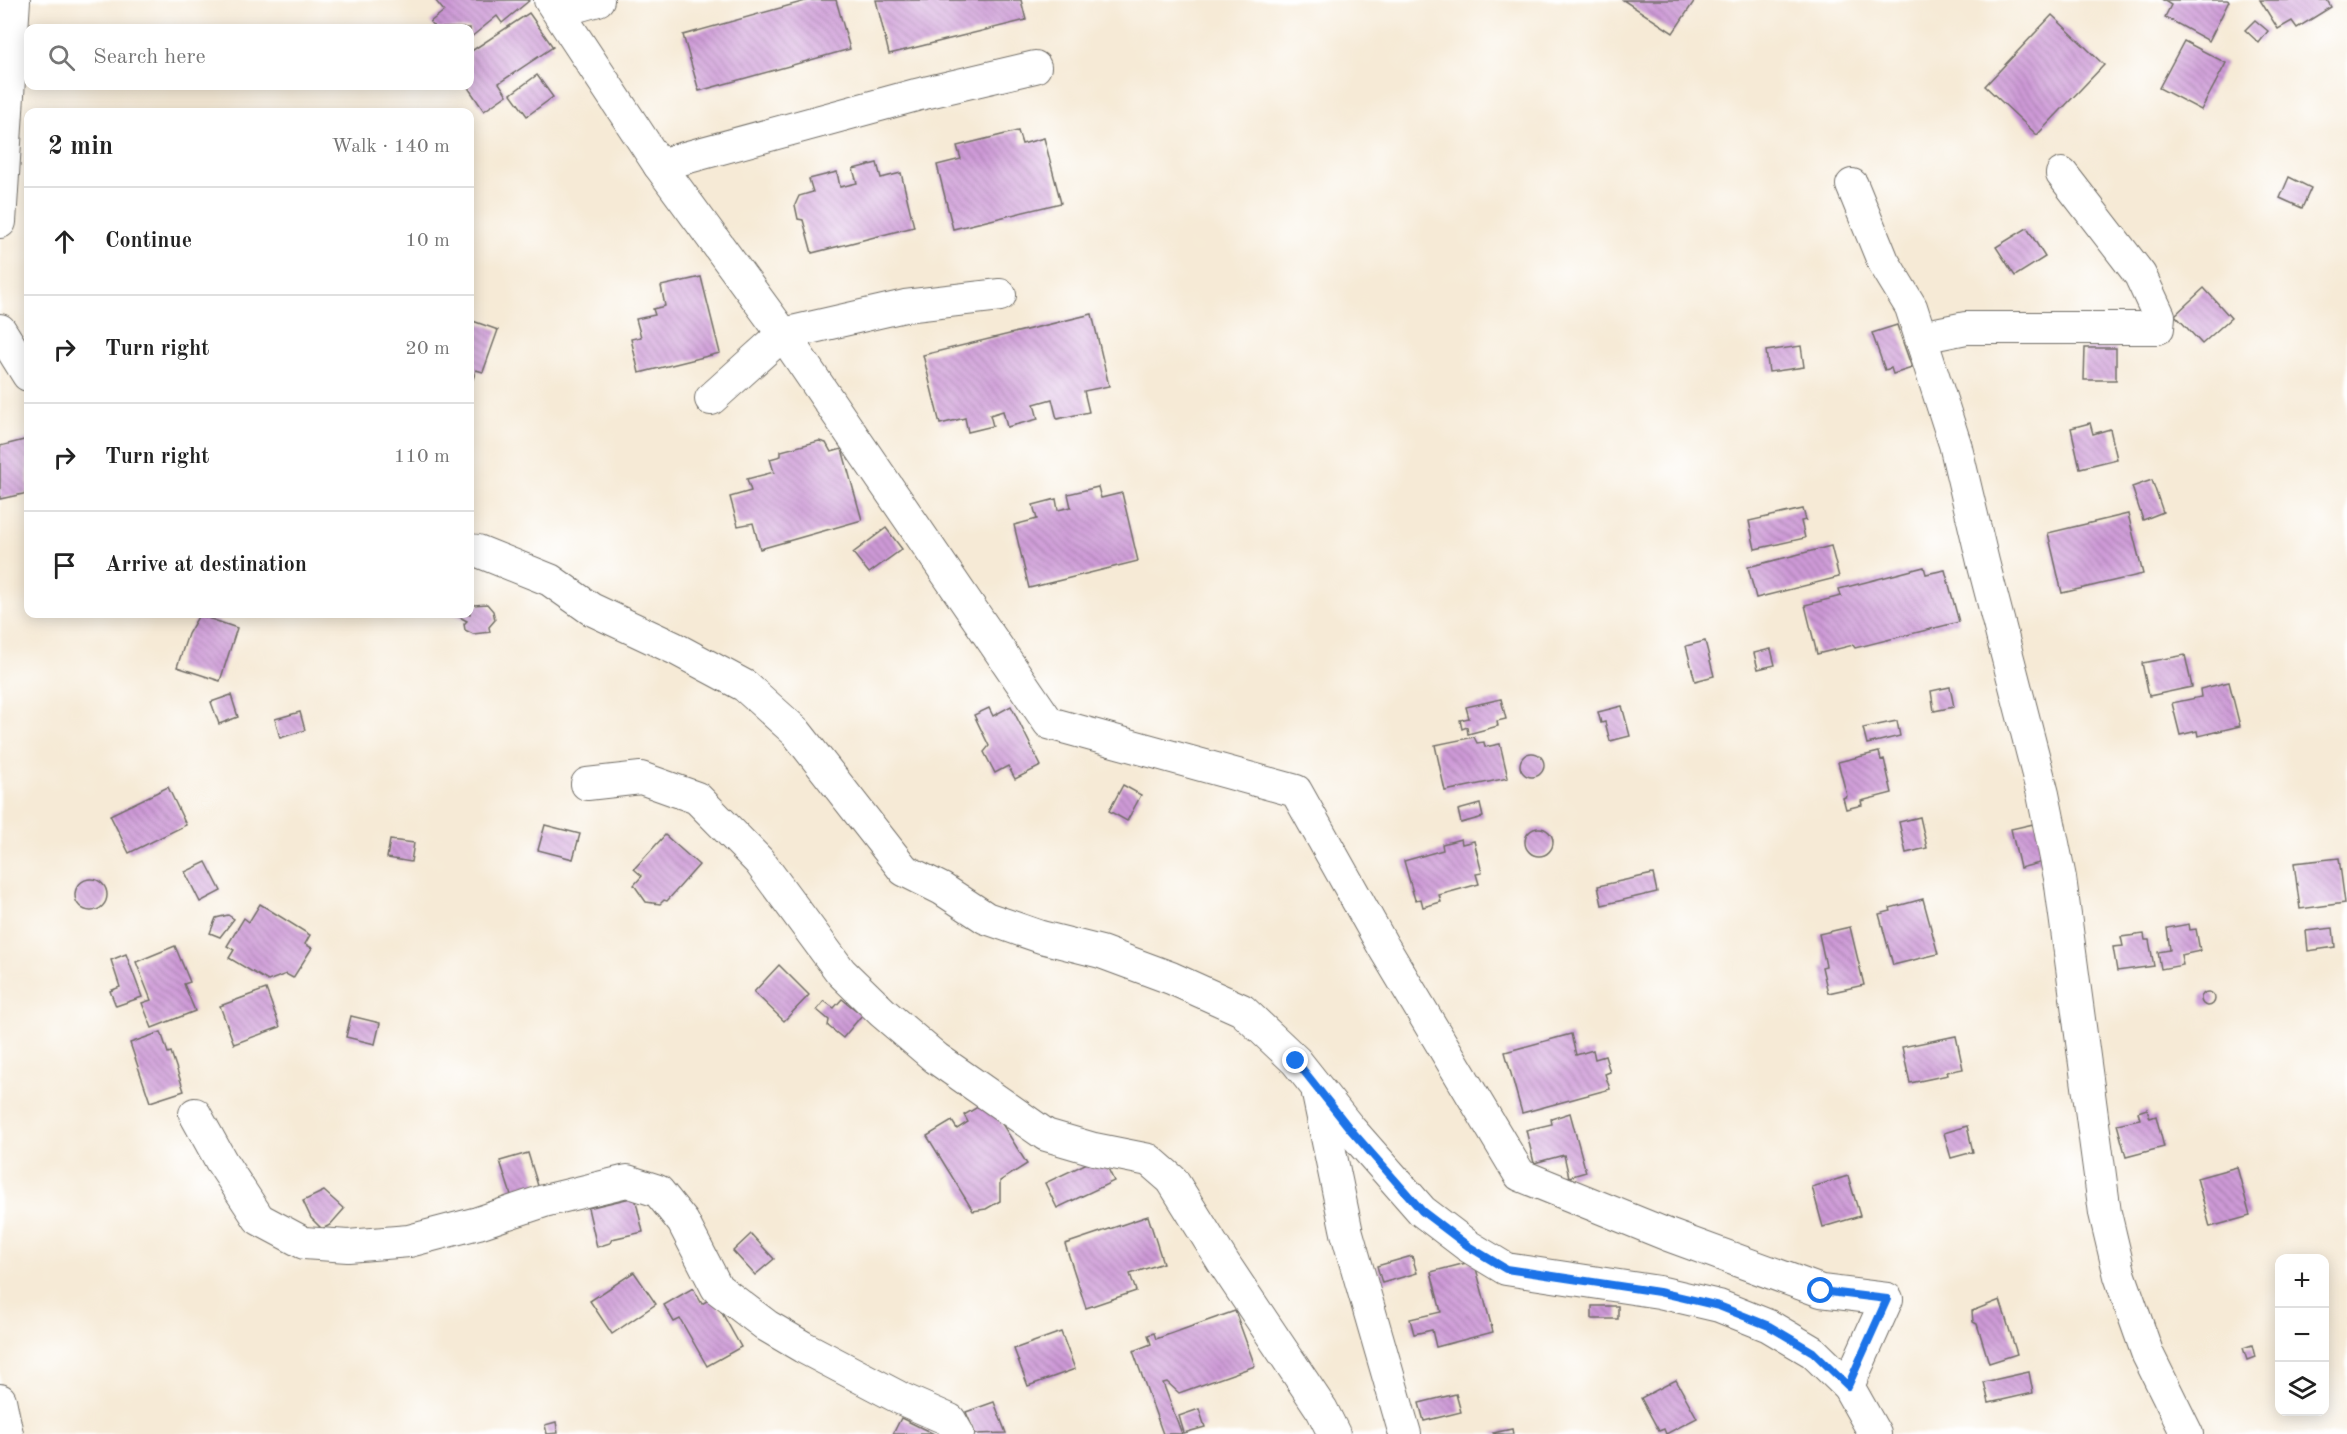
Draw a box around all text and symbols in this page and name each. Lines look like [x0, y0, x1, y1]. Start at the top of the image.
search box [24, 24, 474, 90]
icon: search [45, 41, 78, 74]
text: Search here [93, 46, 206, 68]
text: 2 min [48, 134, 113, 160]
text: Walk · 140 m [331, 137, 450, 157]
icon: ahead [48, 225, 81, 258]
text: Continue [105, 230, 192, 252]
text: 10 m [405, 231, 450, 251]
icon: right [48, 333, 81, 366]
text: Turn right [105, 338, 209, 360]
text: 20 m [405, 339, 450, 359]
icon: right [48, 441, 81, 474]
text: Turn right [105, 446, 209, 468]
text: 110 m [394, 447, 450, 467]
icon: arrive [48, 549, 81, 582]
text: Arrive at destination [105, 554, 307, 576]
route end [1282, 1047, 1308, 1073]
map controls [2275, 1254, 2329, 1416]
button: + [2275, 1254, 2329, 1308]
route start [1807, 1277, 1833, 1303]
button: − [2275, 1308, 2329, 1362]
button: layers [2275, 1362, 2329, 1416]

